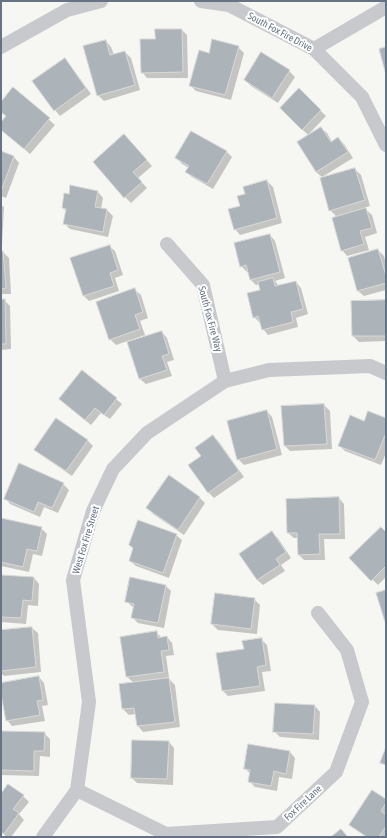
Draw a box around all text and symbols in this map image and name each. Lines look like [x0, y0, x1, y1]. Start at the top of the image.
street label: South Fox Fire Drive [246, 10, 314, 54]
street label: South Fox Fire Way [195, 285, 225, 353]
street label: West Fox Fire Street [70, 505, 102, 575]
street label: Fox Fire Lane [282, 783, 324, 823]

